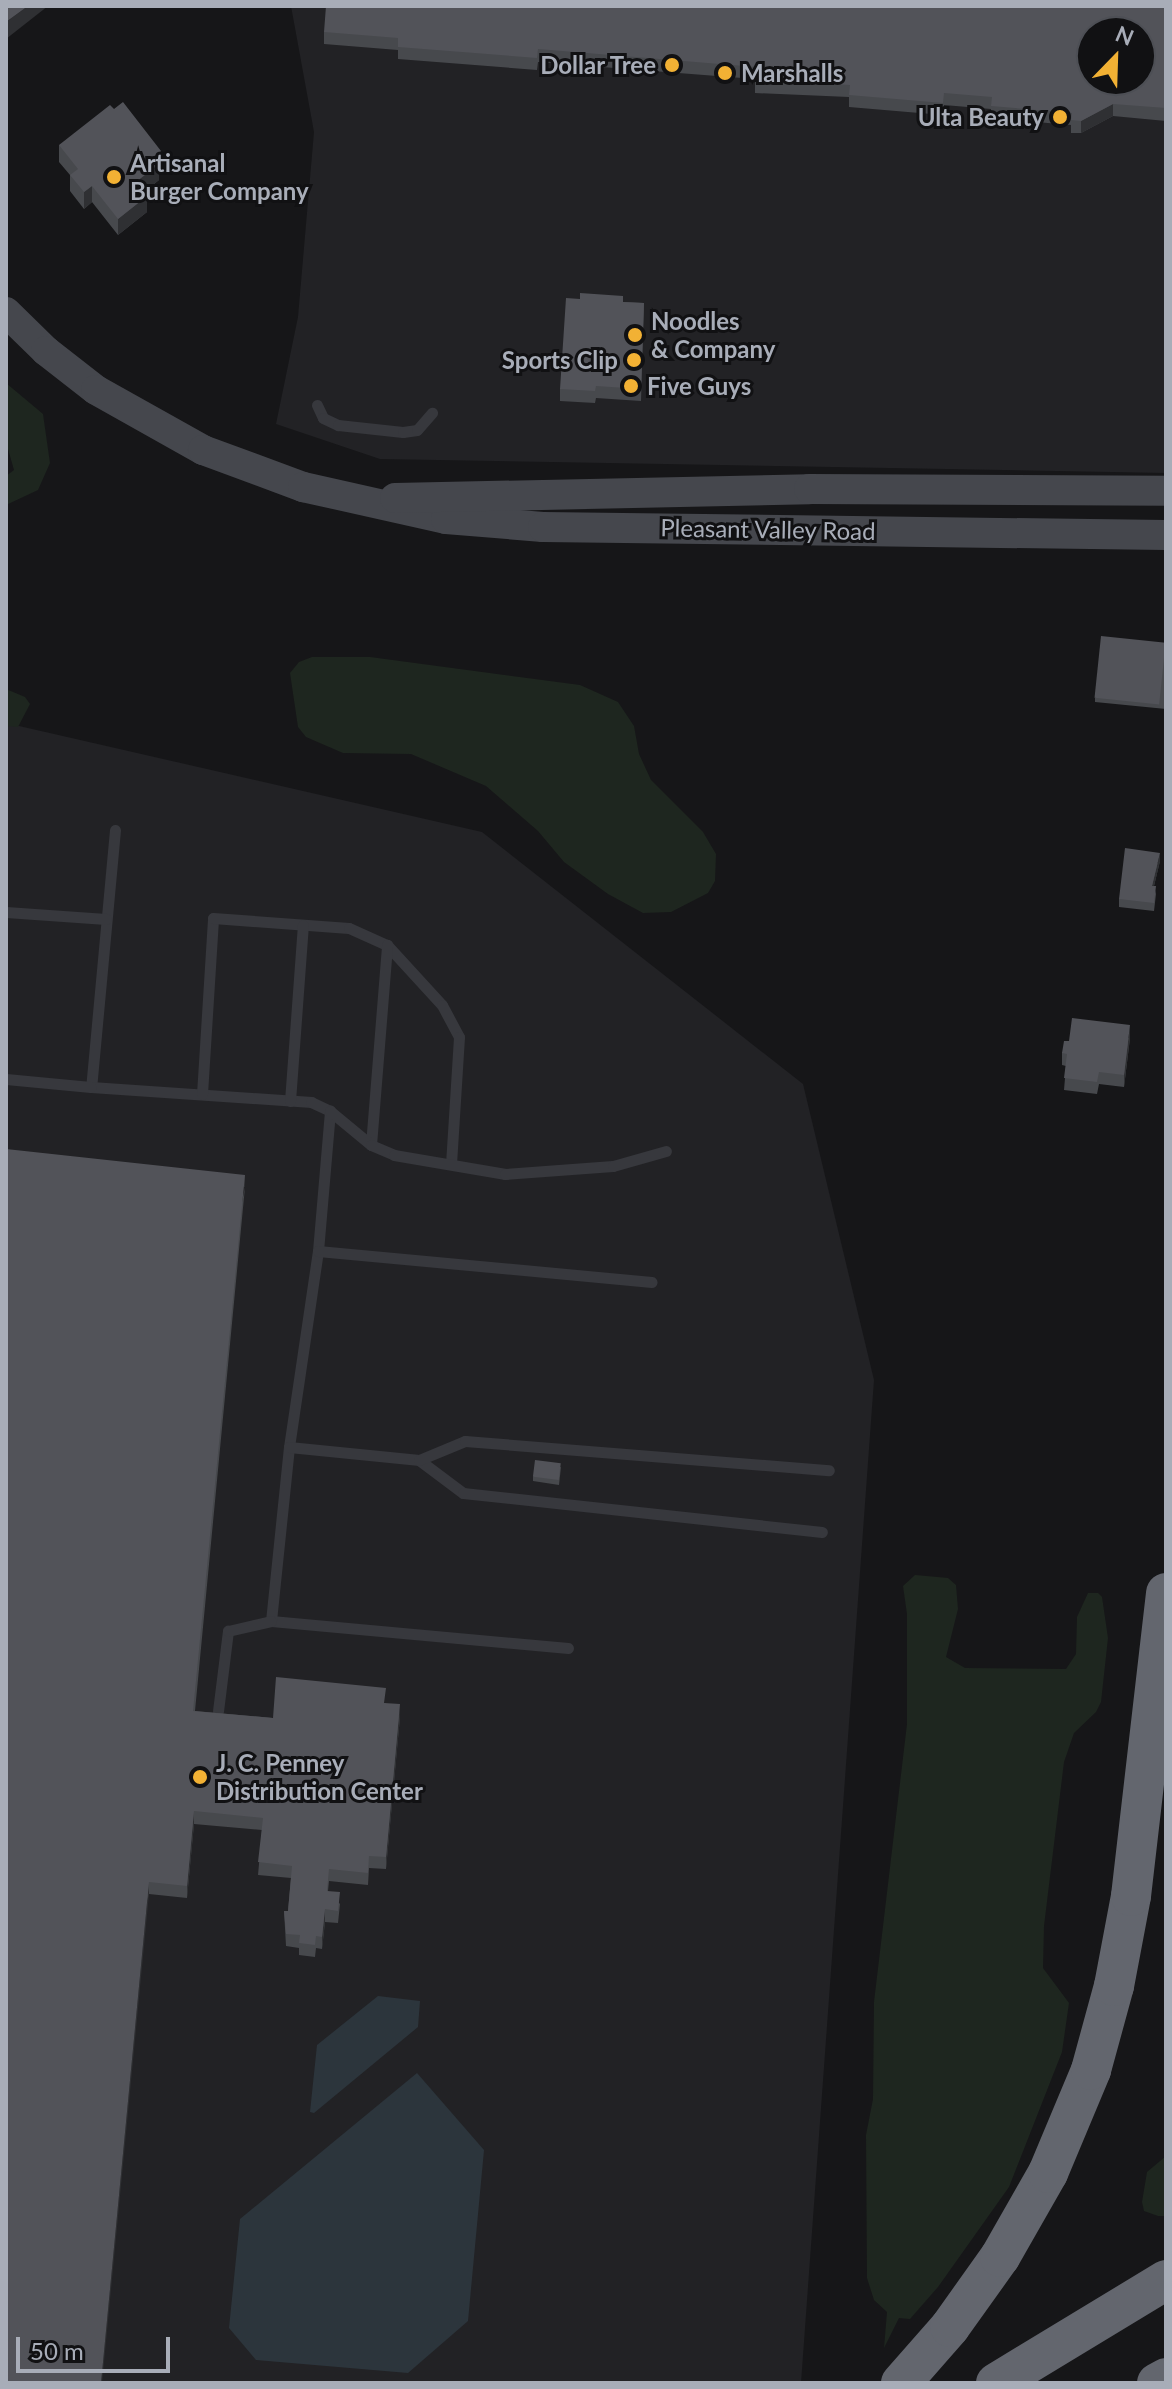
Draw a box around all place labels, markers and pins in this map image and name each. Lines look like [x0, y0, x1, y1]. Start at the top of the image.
place label: Dollar Tree [539, 51, 656, 79]
marker: Dollar Tree [663, 56, 681, 74]
place label: Marshalls [741, 59, 843, 87]
marker: Marshalls [716, 64, 734, 82]
place label: Ulta Beauty [918, 103, 1044, 131]
marker: Ulta Beauty [1051, 108, 1069, 126]
place label: Artisanal Burger Company [130, 149, 309, 205]
marker: Artisanal Burger Company [105, 168, 123, 186]
place label: Noodles & Company [651, 307, 775, 363]
marker: Noodles & Company [626, 326, 644, 344]
place label: Sports Clip [502, 346, 618, 374]
marker: Sports Clip [625, 351, 643, 369]
place label: Five Guys [647, 372, 751, 400]
marker: Five Guys [622, 377, 640, 395]
place label: J. C. Penney Distribution Center [216, 1749, 423, 1805]
marker: J. C. Penney Distribution Center [191, 1768, 209, 1786]

